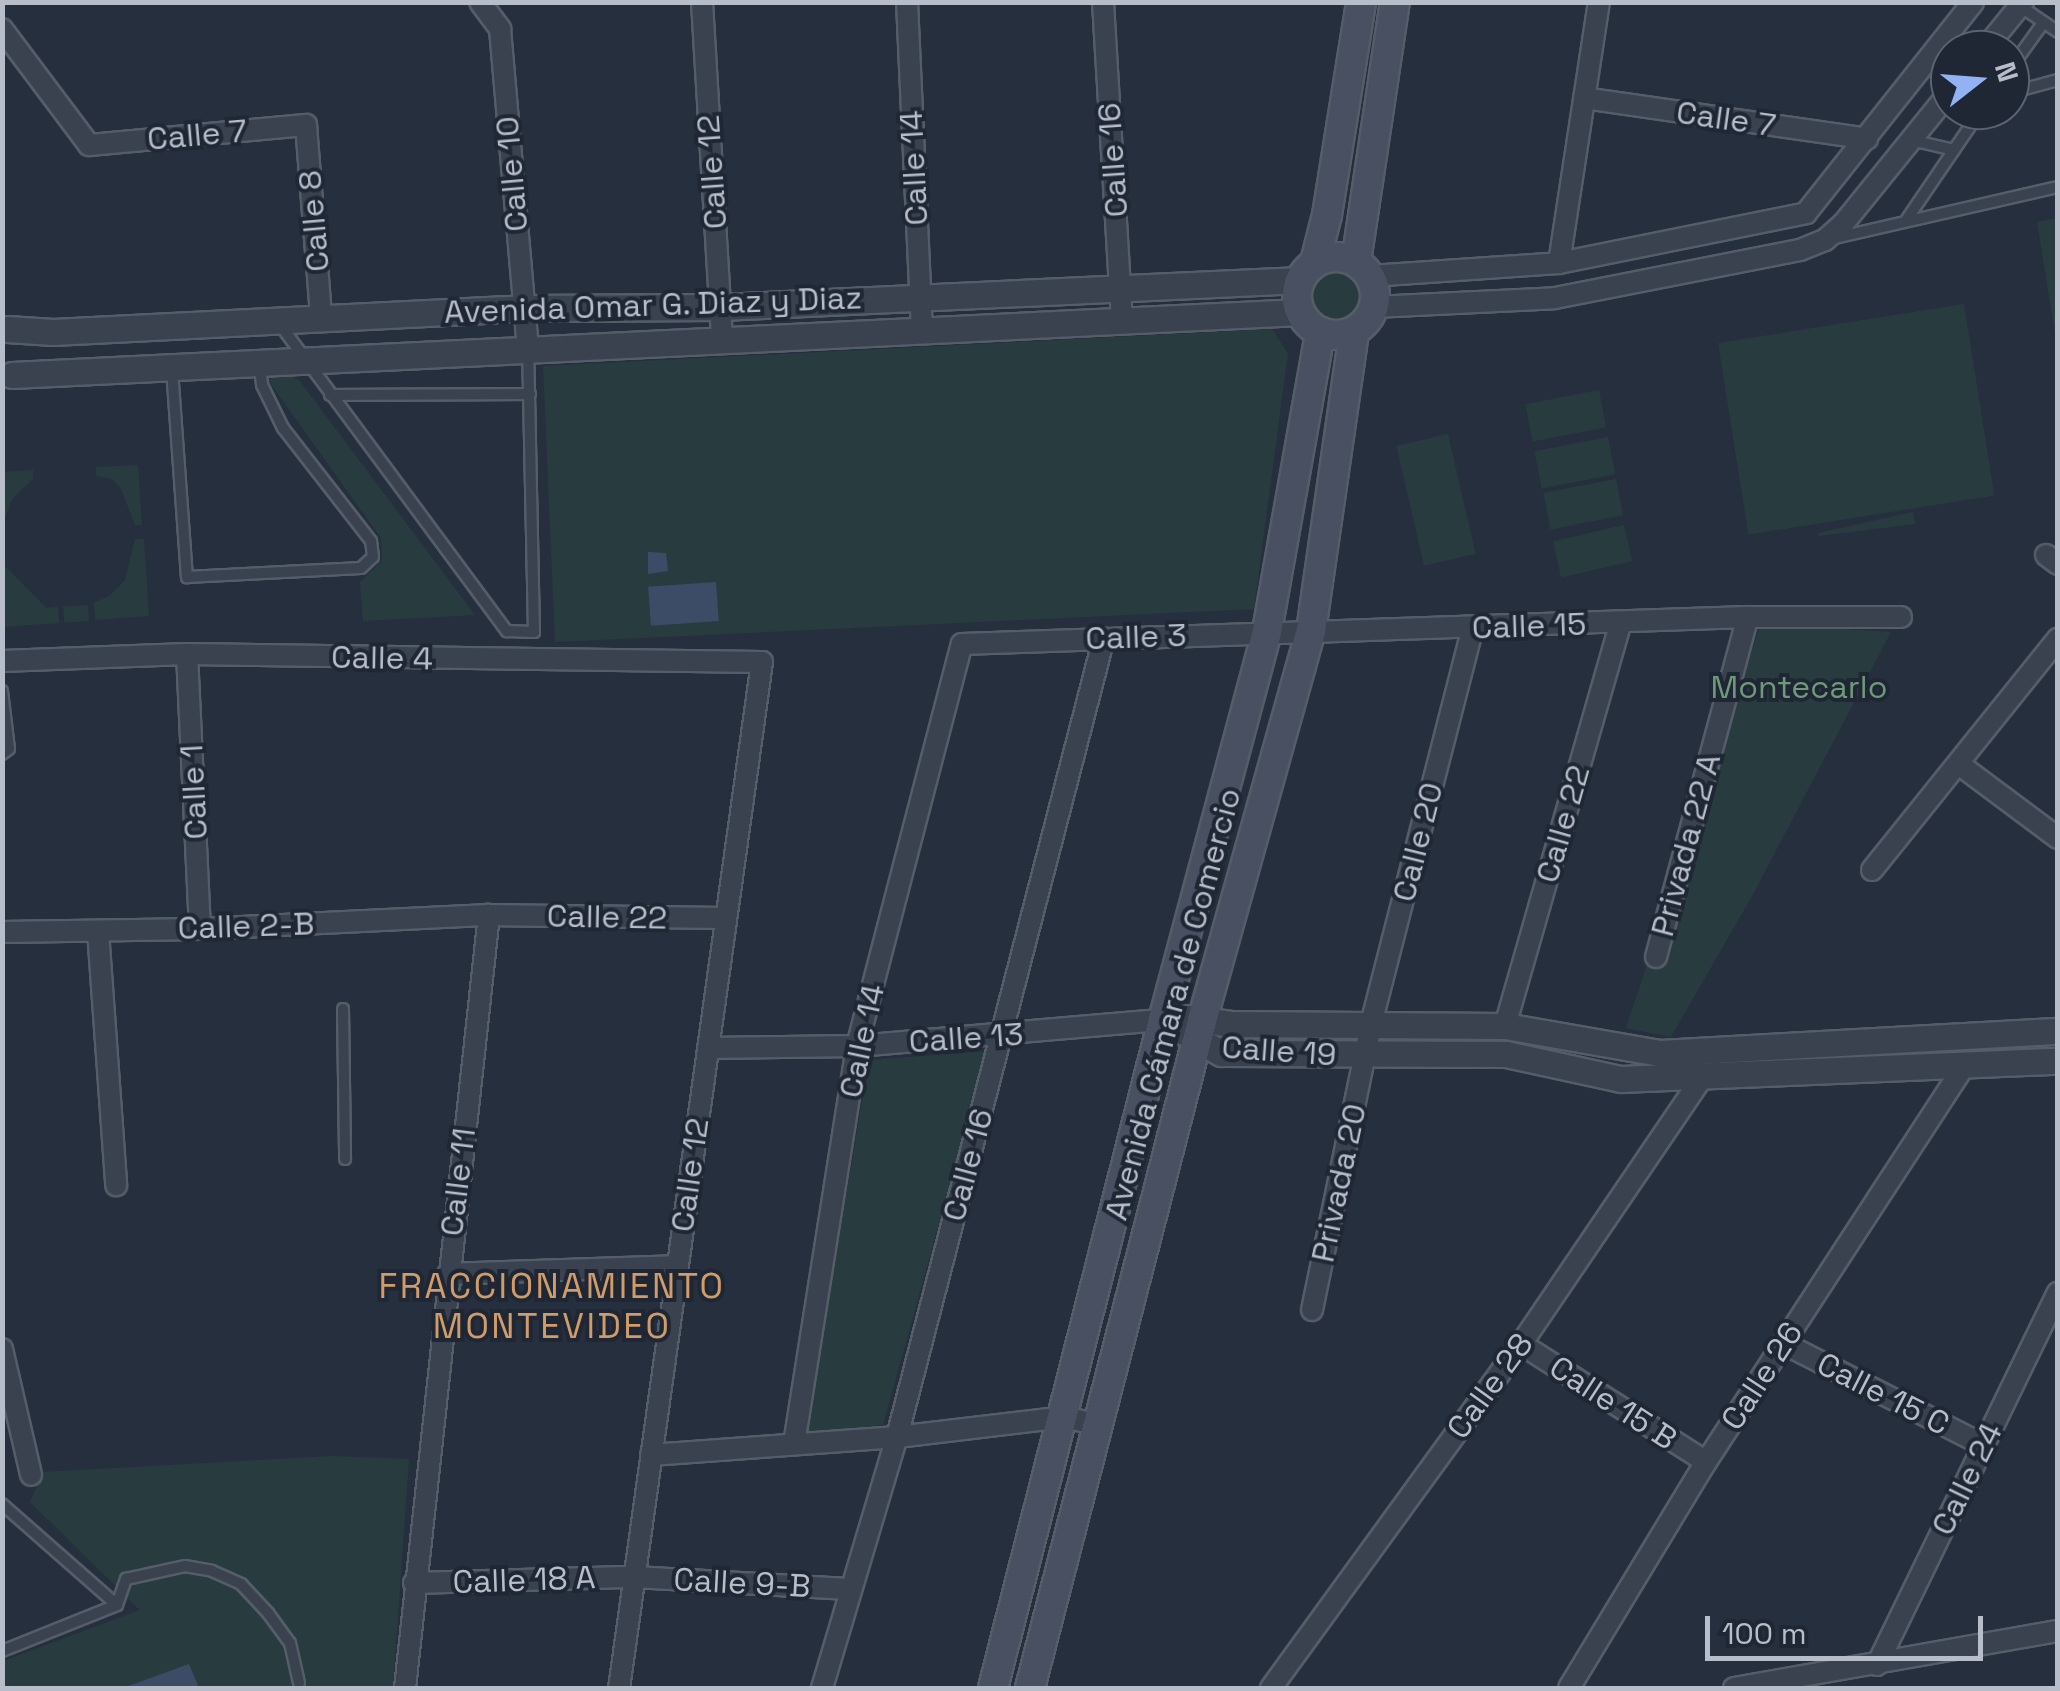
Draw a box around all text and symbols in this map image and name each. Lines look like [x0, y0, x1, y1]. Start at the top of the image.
north arrow [1930, 30, 2030, 130]
text: N [1987, 58, 2027, 86]
street label: Calle 7 [1674, 93, 1778, 145]
street label: Calle 16 [1090, 101, 1136, 219]
street label: Calle 14 [892, 109, 936, 227]
street label: Calle 7 [146, 112, 248, 158]
street label: Calle 12 [689, 114, 735, 230]
street label: Calle 10 [488, 115, 536, 233]
street label: Calle 8 [290, 169, 338, 273]
street label: Avenida Omar G. Diaz y Diaz [443, 278, 863, 332]
street label: Calle 15 [1471, 605, 1587, 647]
street label: Calle 3 [1085, 616, 1187, 658]
street label: Calle 4 [331, 638, 433, 678]
park label: Montecarlo [1711, 668, 1887, 706]
street label: Calle 1 [172, 743, 216, 841]
street label: Privada 22 A [1643, 749, 1729, 941]
street label: Calle 22 [1528, 761, 1598, 887]
street label: Calle 20 [1385, 778, 1451, 906]
street label: Avenida Cámara de Comercio [1097, 784, 1249, 1224]
street label: Calle 22 [546, 897, 668, 937]
street label: Calle 2-B [177, 904, 315, 948]
street label: Calle 14 [831, 981, 893, 1101]
street label: Calle 13 [908, 1015, 1024, 1061]
street label: Calle 19 [1220, 1028, 1338, 1074]
street label: Privada 20 [1303, 1100, 1375, 1266]
street label: Calle 16 [935, 1105, 1001, 1225]
street label: Calle 12 [663, 1116, 717, 1234]
street label: Calle 11 [432, 1126, 484, 1238]
district label: FRACCIONAMIENTO MONTEVIDEO [378, 1265, 726, 1347]
street label: Calle 26 [1713, 1315, 1811, 1437]
street label: Calle 28 [1439, 1326, 1541, 1446]
street label: Calle 15 C [1811, 1344, 1955, 1444]
street label: Calle 15 B [1542, 1348, 1684, 1458]
street label: Calle 24 [1923, 1417, 2011, 1541]
street label: Calle 18 A [452, 1558, 596, 1602]
street label: Calle 9-B [673, 1560, 811, 1606]
scale bar [1710, 1596, 1988, 1658]
text: 100 m [1722, 1614, 1807, 1653]

